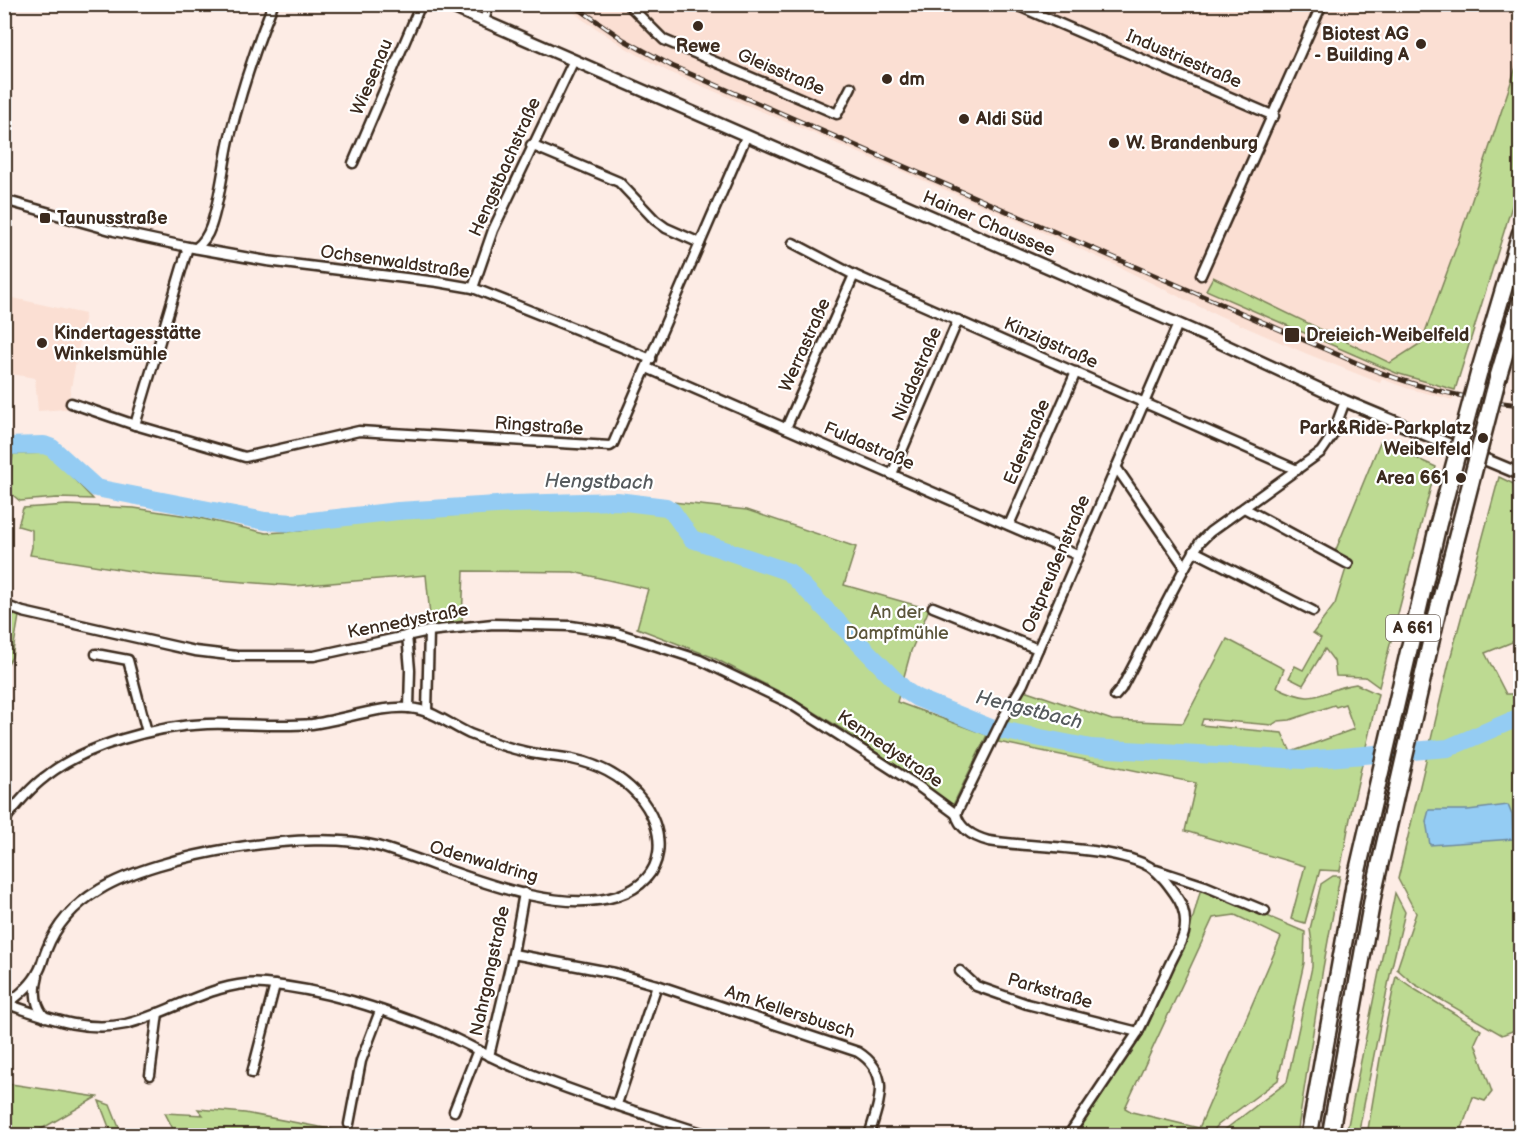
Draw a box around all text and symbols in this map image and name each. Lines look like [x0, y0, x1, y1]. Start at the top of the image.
marker: Rewe [691, 19, 705, 33]
place label: Biotest AG - Building A [1314, 24, 1410, 66]
street label: Industriestraße [1123, 25, 1245, 93]
street label: Wiesenau [347, 36, 397, 118]
place label: Rewe [676, 36, 720, 57]
marker: Biotest AG - Building A [1414, 37, 1428, 51]
street label: Gleisstraße [734, 44, 828, 100]
place label: dm [899, 69, 925, 90]
marker: dm [880, 72, 894, 86]
street label: Hengstbachstraße [465, 94, 545, 240]
place label: Aldi Süd [975, 109, 1043, 130]
marker: Aldi Süd [957, 112, 971, 126]
place label: W. Brandenburg [1126, 133, 1258, 154]
marker: W. Brandenburg [1107, 136, 1121, 150]
street label: Hainer Chaussee [920, 187, 1059, 262]
place label: Taunusstraße [57, 208, 168, 229]
marker: Taunusstraße [38, 211, 52, 225]
street label: Ochsenwaldstraße [319, 241, 471, 283]
street label: Werrastraße [775, 295, 835, 395]
street label: Kinzigstraße [1001, 313, 1102, 373]
place label: Kindertagesstätte Winkelsmühle [54, 323, 201, 365]
street label: Niddastraße [888, 324, 946, 424]
place label: Dreieich-Weibelfeld [1306, 325, 1469, 346]
marker: Dreieich-Weibelfeld [1283, 326, 1301, 344]
marker: Kindertagesstätte Winkelsmühle [35, 336, 49, 350]
street label: Ederstraße [1000, 396, 1055, 488]
street label: Ringstraße [494, 412, 584, 440]
street label: Fuldastraße [821, 417, 918, 475]
place label: Park&Ride-Parkplatz Weibelfeld [1299, 418, 1471, 460]
marker: Park&Ride-Parkplatz Weibelfeld [1476, 431, 1490, 445]
place label: Area 661 [1376, 468, 1449, 489]
water label: Hengstbach [544, 469, 654, 495]
marker: Area 661 [1454, 471, 1468, 485]
street label: Ostpreußenstraße [1017, 492, 1095, 636]
street label: Kennedystraße [346, 599, 471, 643]
park label: An der Dampfmühle [845, 602, 949, 644]
road number: A 661 [1386, 615, 1440, 641]
water label: Hengstbach [973, 685, 1085, 735]
street label: Kennedystraße [833, 706, 947, 792]
street label: Odenwaldring [427, 836, 541, 888]
street label: Nahrgangstraße [466, 904, 514, 1038]
street label: Parkstraße [1005, 969, 1095, 1013]
street label: Am Kellersbusch [722, 981, 858, 1043]

